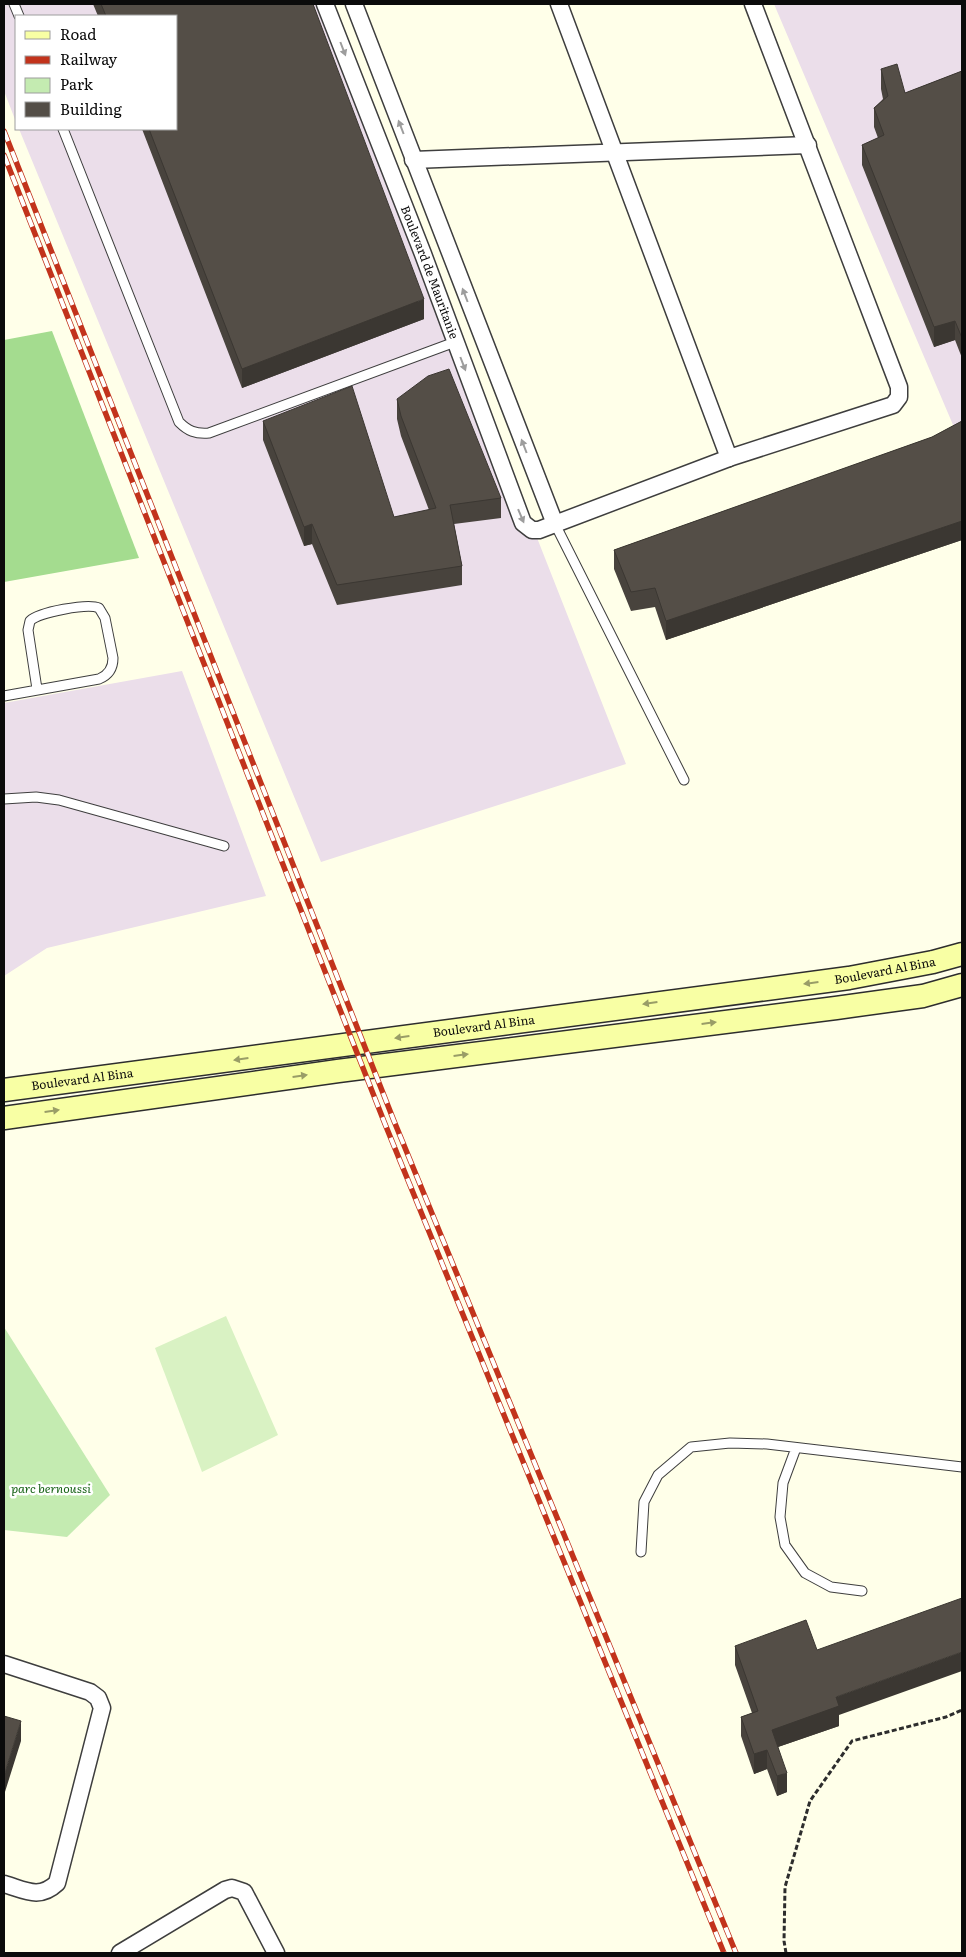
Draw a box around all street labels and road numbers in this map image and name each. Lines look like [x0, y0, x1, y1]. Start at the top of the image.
street label: Boulevard de Mauritanie [397, 203, 464, 341]
street label: Boulevard Al Bina [833, 952, 937, 988]
street label: Boulevard Al Bina [432, 1010, 536, 1041]
street label: Boulevard Al Bina [30, 1063, 135, 1094]

